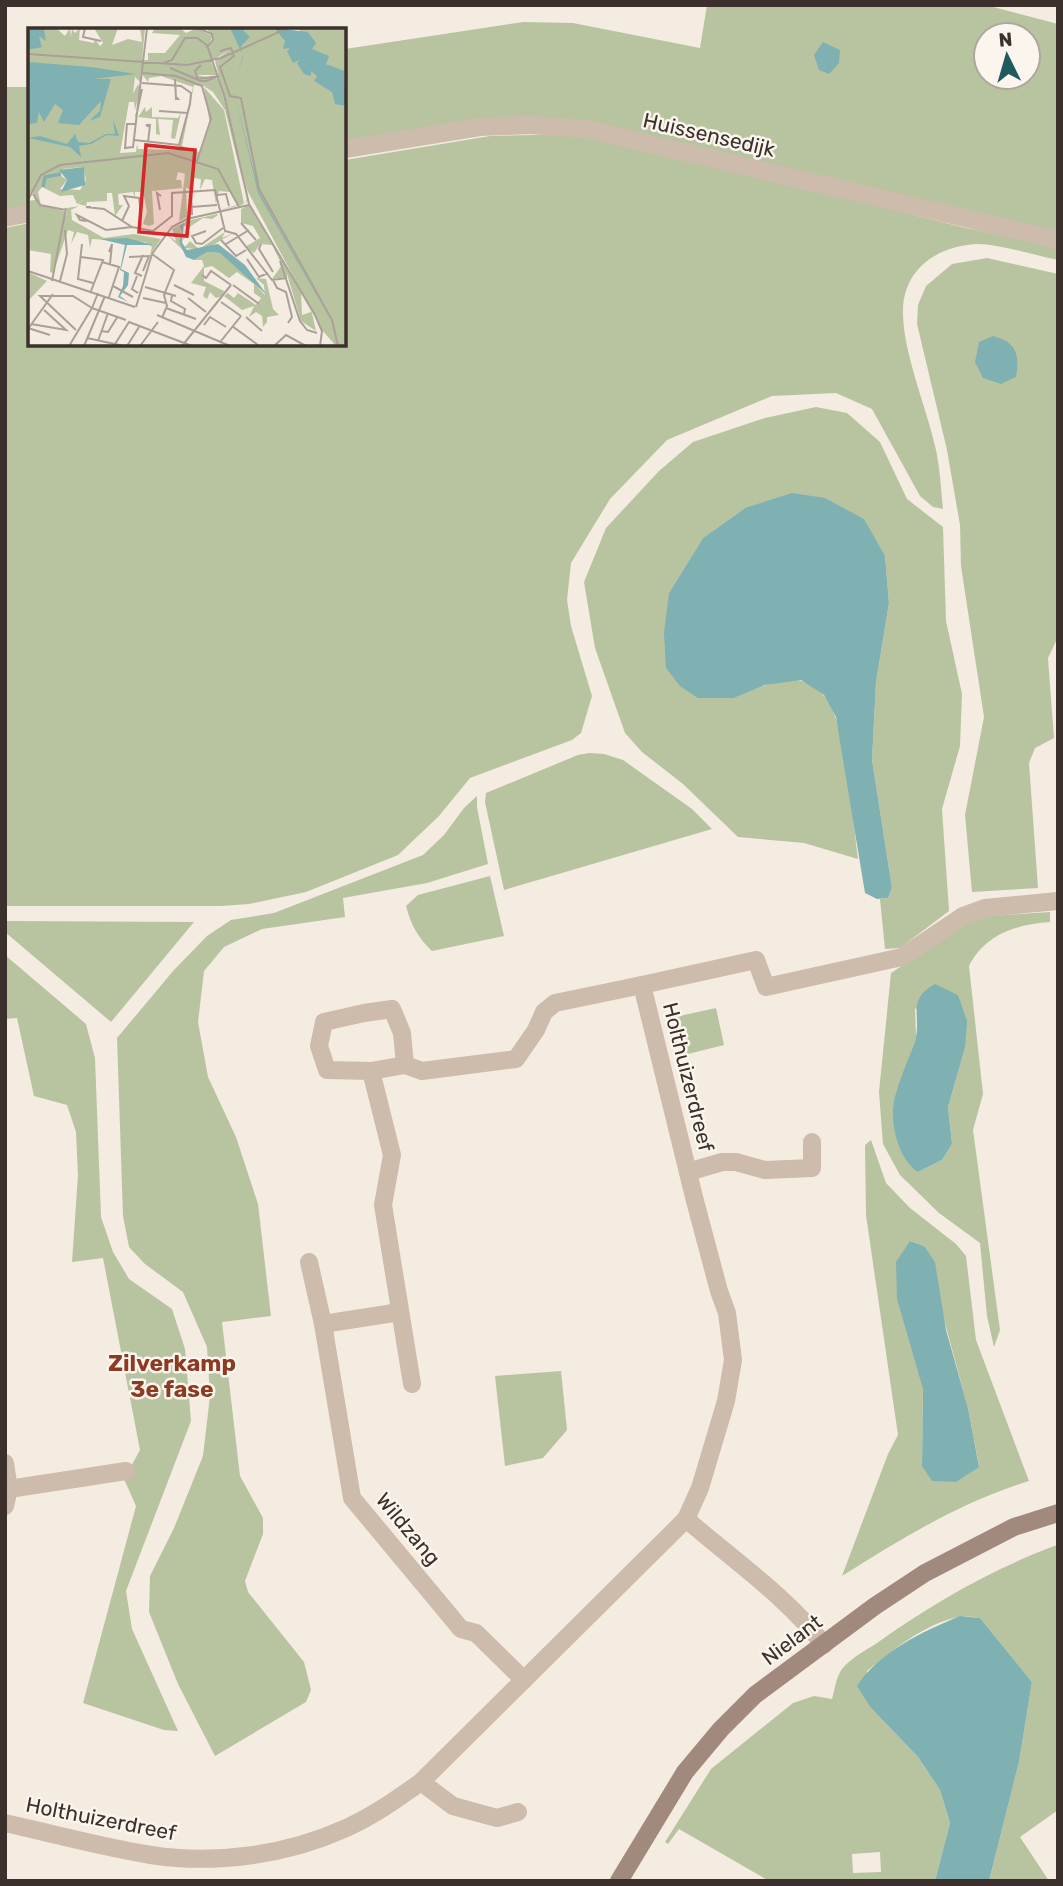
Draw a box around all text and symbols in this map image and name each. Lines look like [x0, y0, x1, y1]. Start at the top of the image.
north arrow [972, 21, 1042, 91]
inset map [28, 28, 346, 346]
text: N [998, 28, 1013, 52]
street label: Huissensedijk [641, 107, 778, 162]
street label: Holthuizerdreef [658, 1000, 719, 1154]
district label: Zilverkamp 3e fase [108, 1349, 236, 1403]
street label: Wildzang [371, 1487, 446, 1570]
street label: Nielant [757, 1609, 827, 1670]
street label: Holthuizerdreef [24, 1792, 178, 1845]

